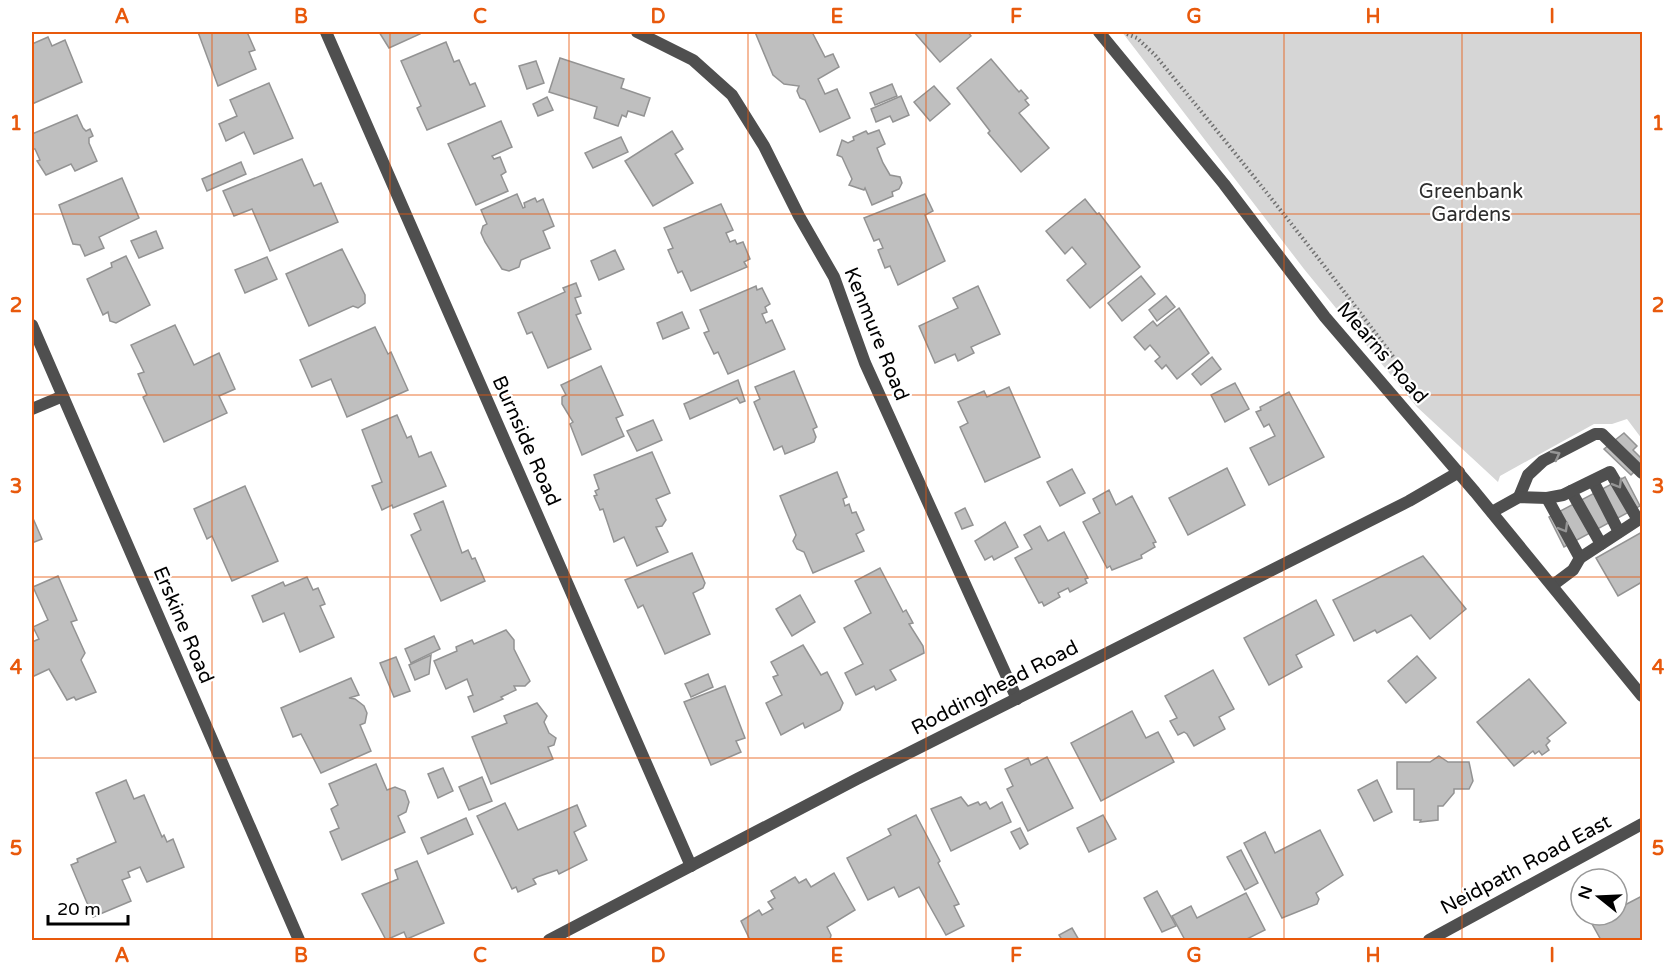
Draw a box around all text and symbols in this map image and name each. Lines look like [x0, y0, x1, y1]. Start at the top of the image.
text: A [115, 5, 130, 29]
text: B [294, 5, 308, 29]
text: C [473, 5, 487, 29]
text: D [650, 5, 666, 29]
text: E [831, 5, 844, 29]
text: F [1010, 5, 1022, 29]
text: G [1186, 5, 1202, 29]
text: H [1365, 5, 1381, 29]
text: I [1549, 5, 1555, 29]
text: 1 [10, 112, 22, 136]
text: 1 [1652, 112, 1664, 136]
park label: Greenbank Gardens [1419, 180, 1523, 227]
street label: Kenmure Road [838, 264, 914, 404]
text: 2 [10, 294, 22, 318]
text: 2 [1652, 294, 1664, 318]
street label: Mearns Road [1331, 297, 1433, 409]
street label: Burnside Road [487, 372, 565, 510]
one-way arrow [1550, 451, 1560, 462]
text: 3 [10, 475, 22, 499]
text: 3 [1652, 475, 1664, 499]
one-way arrow [1611, 478, 1623, 488]
one-way arrow [1557, 522, 1568, 532]
street label: Erskine Road [148, 563, 218, 687]
street label: Roddinghead Road [907, 635, 1083, 741]
text: 4 [10, 656, 23, 680]
text: 4 [1652, 656, 1665, 680]
street label: Neidpath Road East [1437, 810, 1615, 920]
text: 5 [10, 837, 22, 861]
text: 5 [1652, 837, 1664, 861]
north arrow [1569, 867, 1629, 927]
scale bar [48, 888, 128, 926]
text: 20 m [57, 898, 101, 920]
text: A [115, 944, 130, 968]
text: B [294, 944, 308, 968]
text: C [473, 944, 487, 968]
text: D [650, 944, 666, 968]
text: E [831, 944, 844, 968]
text: F [1010, 944, 1022, 968]
text: G [1186, 944, 1202, 968]
text: H [1365, 944, 1381, 968]
text: I [1549, 944, 1555, 968]

